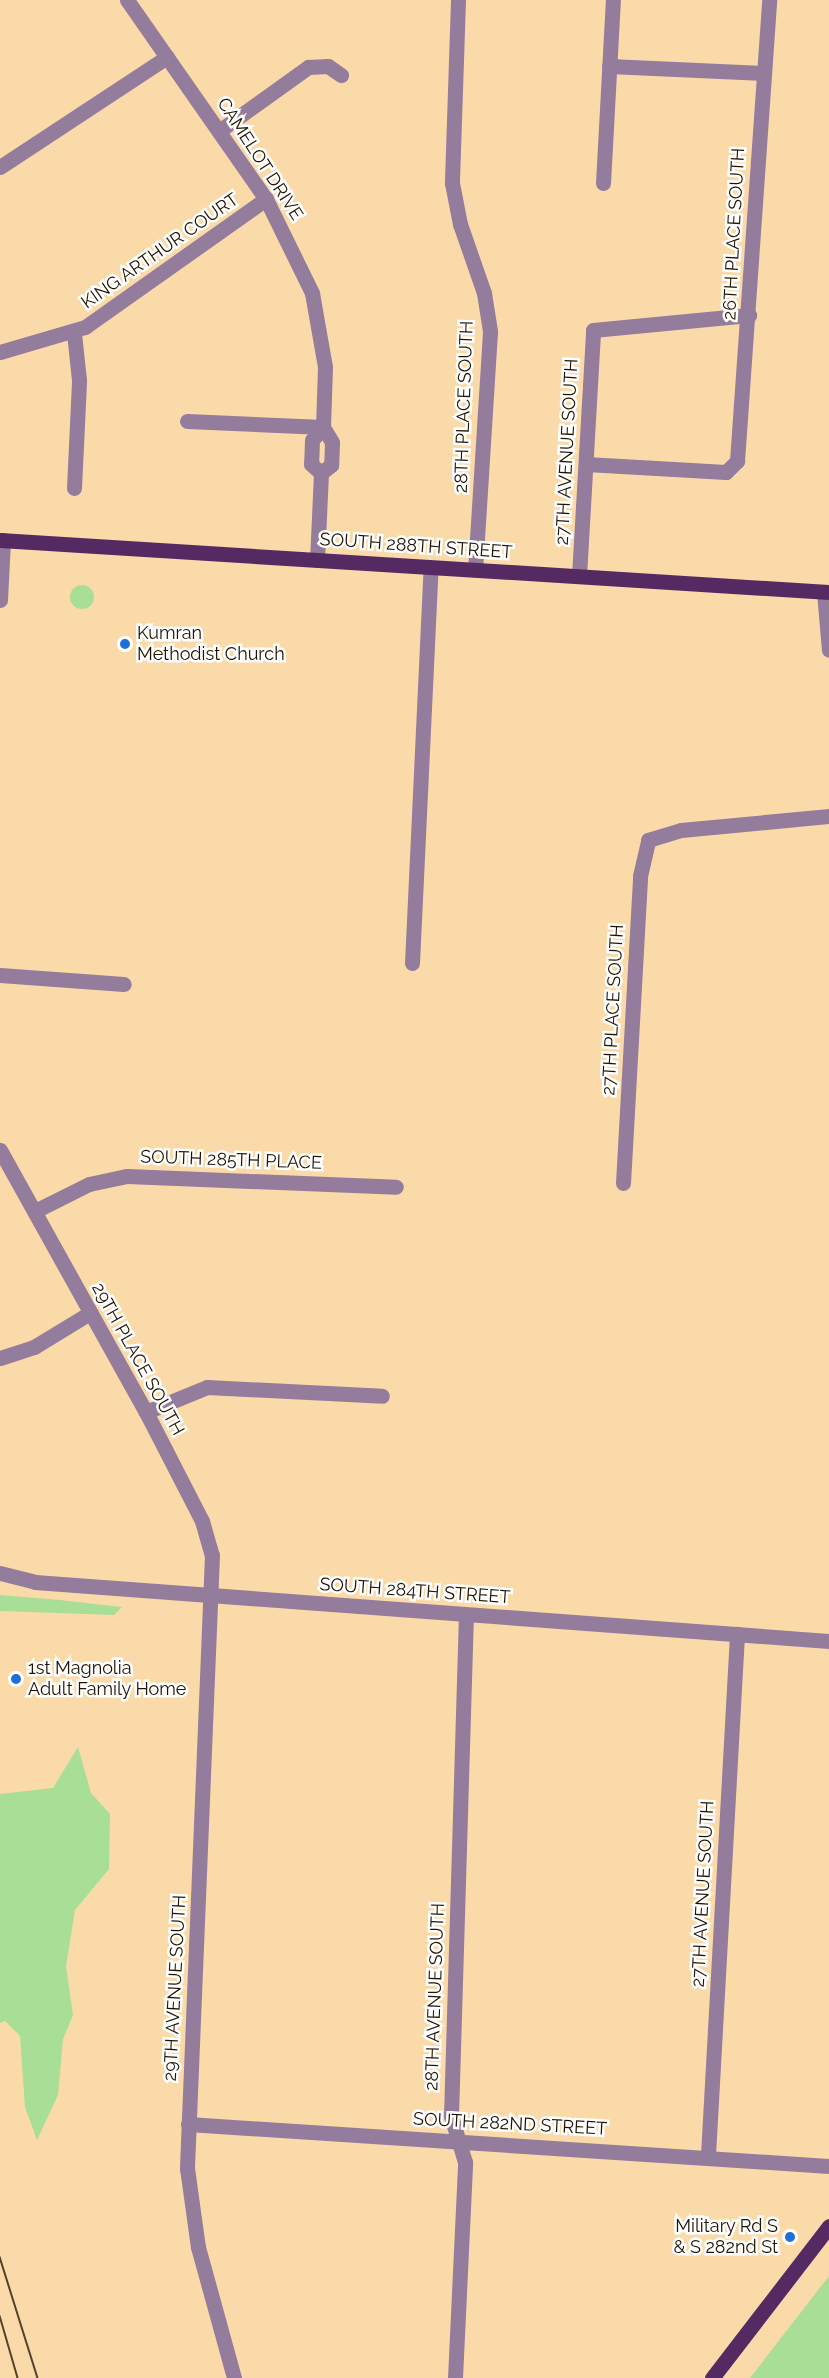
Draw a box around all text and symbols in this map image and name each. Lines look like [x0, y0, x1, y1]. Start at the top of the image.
street label: CAMELOT DRIVE [212, 94, 308, 224]
street label: 26TH PLACE SOUTH [719, 147, 749, 321]
street label: KING ARTHUR COURT [77, 188, 243, 314]
street label: 28TH PLACE SOUTH [450, 320, 478, 494]
street label: 27TH AVENUE SOUTH [551, 358, 583, 546]
street label: SOUTH 288TH STREET [319, 528, 513, 564]
place label: Kumran Methodist Church [137, 623, 285, 666]
marker: Kumran Methodist Church [118, 637, 132, 651]
street label: 27TH PLACE SOUTH [598, 924, 628, 1096]
street label: SOUTH 285TH PLACE [140, 1146, 322, 1174]
street label: 29TH PLACE SOUTH [87, 1279, 189, 1439]
street label: SOUTH 284TH STREET [319, 1574, 511, 1608]
place label: 1st Magnolia Adult Family Home [28, 1658, 187, 1700]
marker: 1st Magnolia Adult Family Home [9, 1672, 23, 1686]
street label: 27TH AVENUE SOUTH [687, 1800, 719, 1988]
street label: 29TH AVENUE SOUTH [159, 1894, 191, 2082]
street label: 28TH AVENUE SOUTH [421, 1902, 449, 2092]
street label: SOUTH 282ND STREET [412, 2108, 608, 2140]
place label: Military Rd S & S 282nd St [673, 2216, 778, 2258]
marker: Military Rd S & S 282nd St [783, 2230, 797, 2244]

